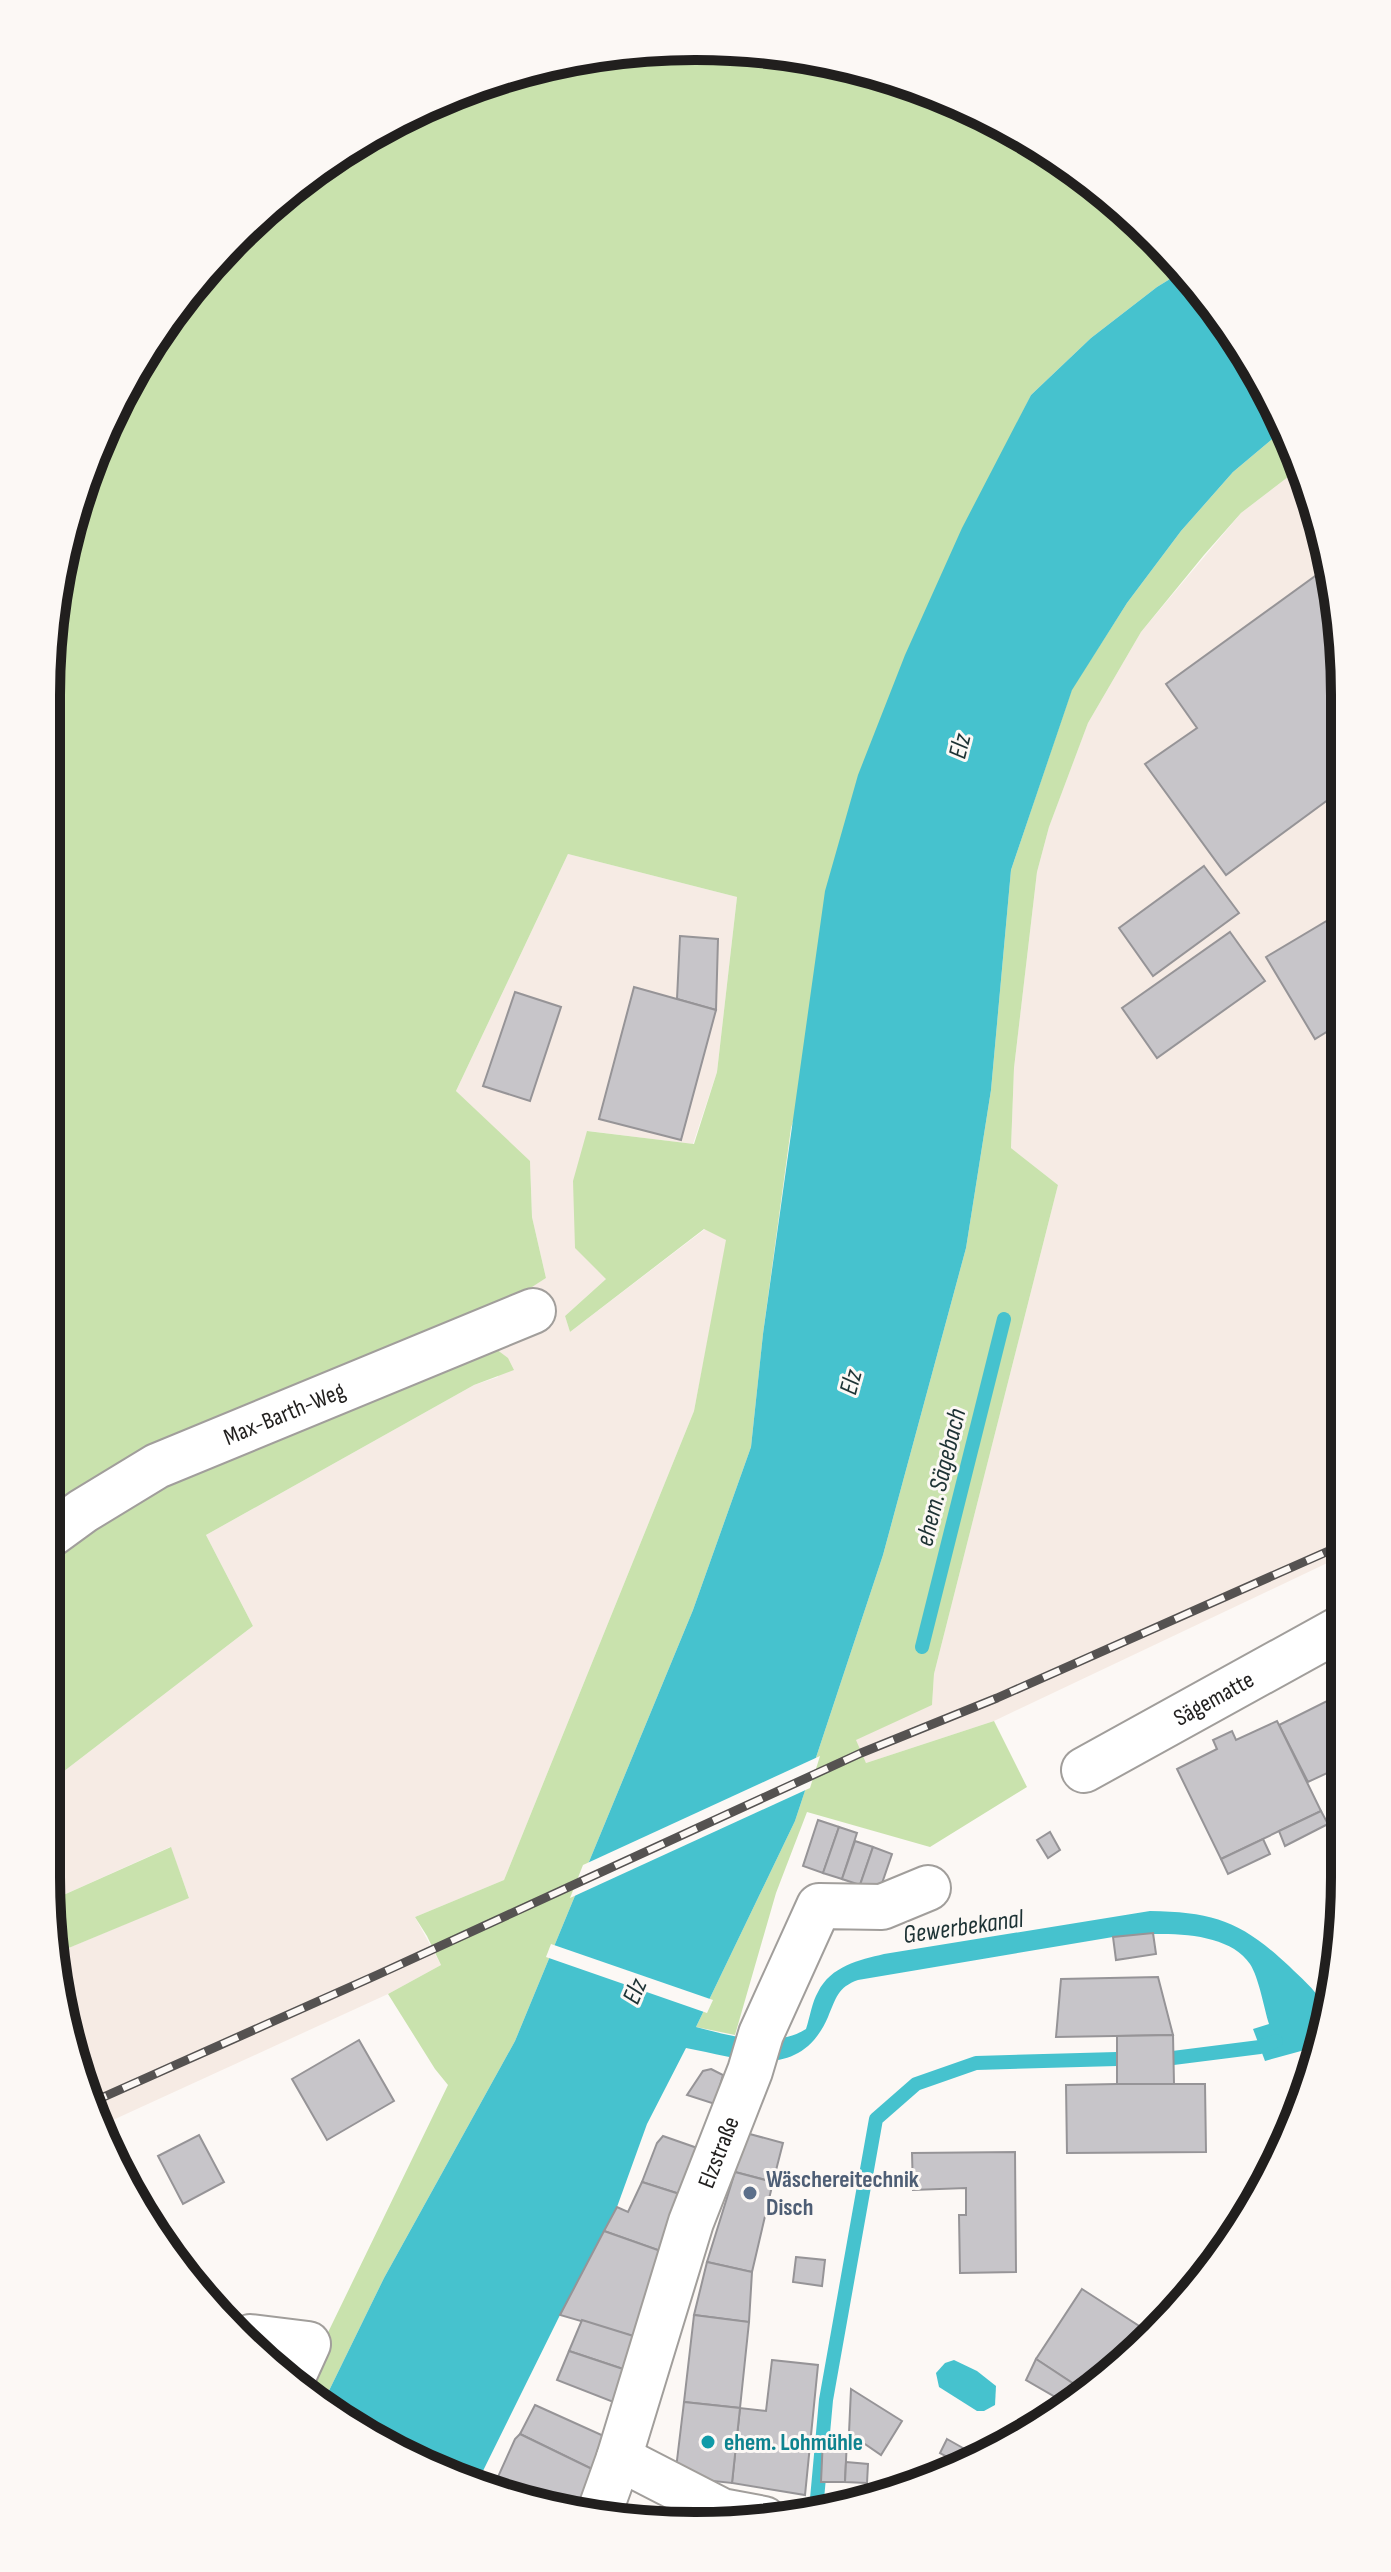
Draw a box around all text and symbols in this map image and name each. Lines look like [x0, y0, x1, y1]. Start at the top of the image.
water label: Elz [942, 730, 979, 762]
water label: Elz [833, 1366, 870, 1398]
street label: Max-Barth-Weg [219, 1376, 349, 1452]
water label: ehem. Sägebach [909, 1405, 974, 1549]
street label: Sägematte [1169, 1665, 1259, 1733]
water label: Gewerbekanal [901, 1904, 1027, 1951]
water label: Elz [616, 1974, 655, 2009]
street label: Elzstraße [692, 2112, 746, 2192]
place label: Wäschereitechnik Disch [766, 2165, 919, 2222]
marker: Wäschereitechnik Disch [741, 2184, 759, 2202]
place label: ehem. Lohmühle [724, 2428, 863, 2457]
marker: ehem. Lohmühle [699, 2433, 717, 2451]

